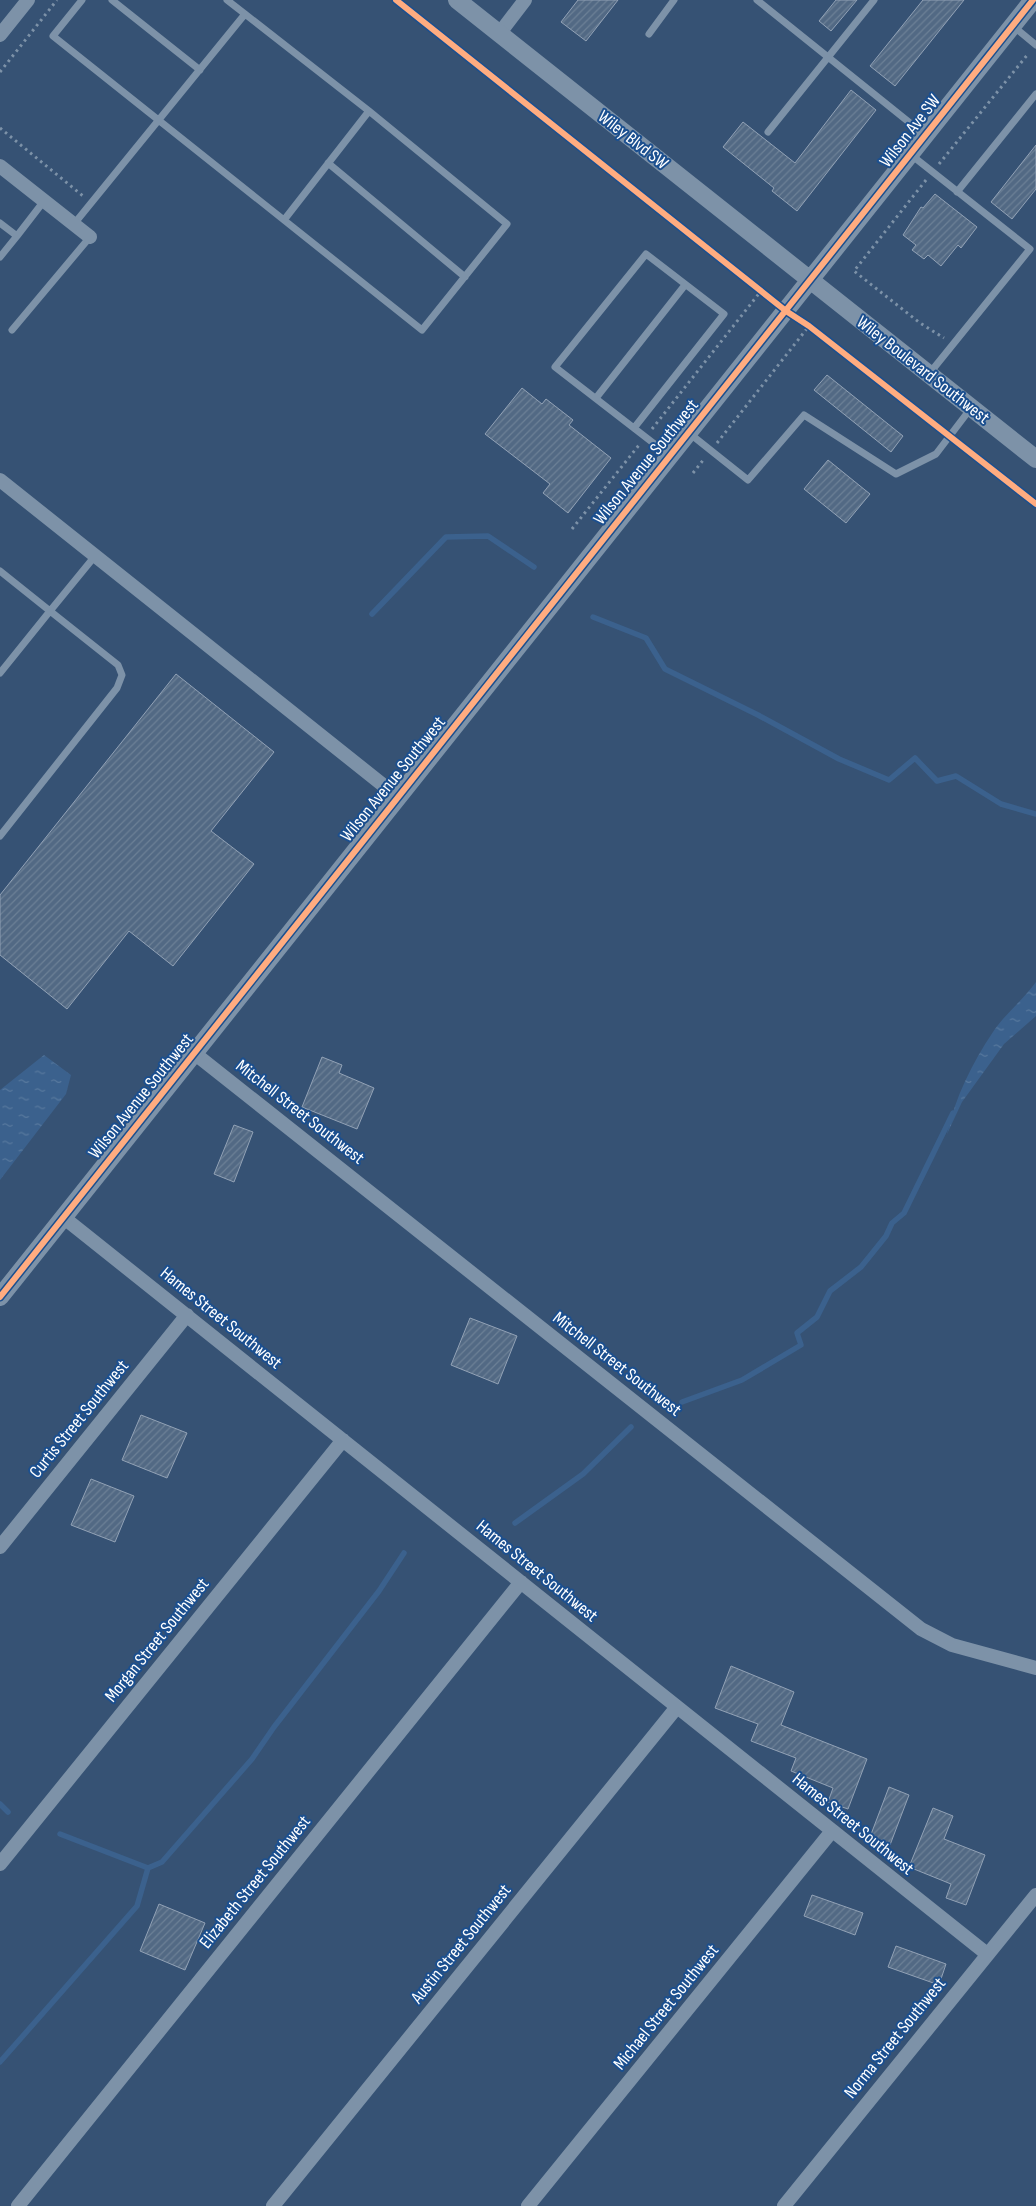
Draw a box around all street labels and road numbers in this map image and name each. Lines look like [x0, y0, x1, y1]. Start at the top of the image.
street label: Wilson Ave SW [875, 90, 945, 172]
street label: Wiley Blvd SW [594, 106, 672, 174]
street label: Wiley Boulevard Southwest [852, 312, 994, 429]
street label: Wilson Avenue Southwest [589, 395, 703, 529]
street label: Wilson Avenue Southwest [336, 712, 450, 846]
street label: Wilson Avenue Southwest [84, 1029, 198, 1163]
street label: Mitchell Street Southwest [232, 1055, 369, 1169]
street label: Hames Street Southwest [156, 1263, 286, 1374]
street label: Mitchell Street Southwest [549, 1307, 686, 1421]
street label: Curtis Street Southwest [25, 1355, 133, 1482]
street label: Hames Street Southwest [472, 1516, 602, 1627]
street label: Morgan Street Southwest [101, 1573, 214, 1706]
street label: Hames Street Southwest [788, 1769, 918, 1880]
street label: Elizabeth Street Southwest [195, 1811, 315, 1953]
street label: Austin Street Southwest [406, 1880, 516, 2009]
street label: Michael Street Southwest [609, 1940, 723, 2074]
street label: Norma Street Southwest [840, 1973, 950, 2103]

